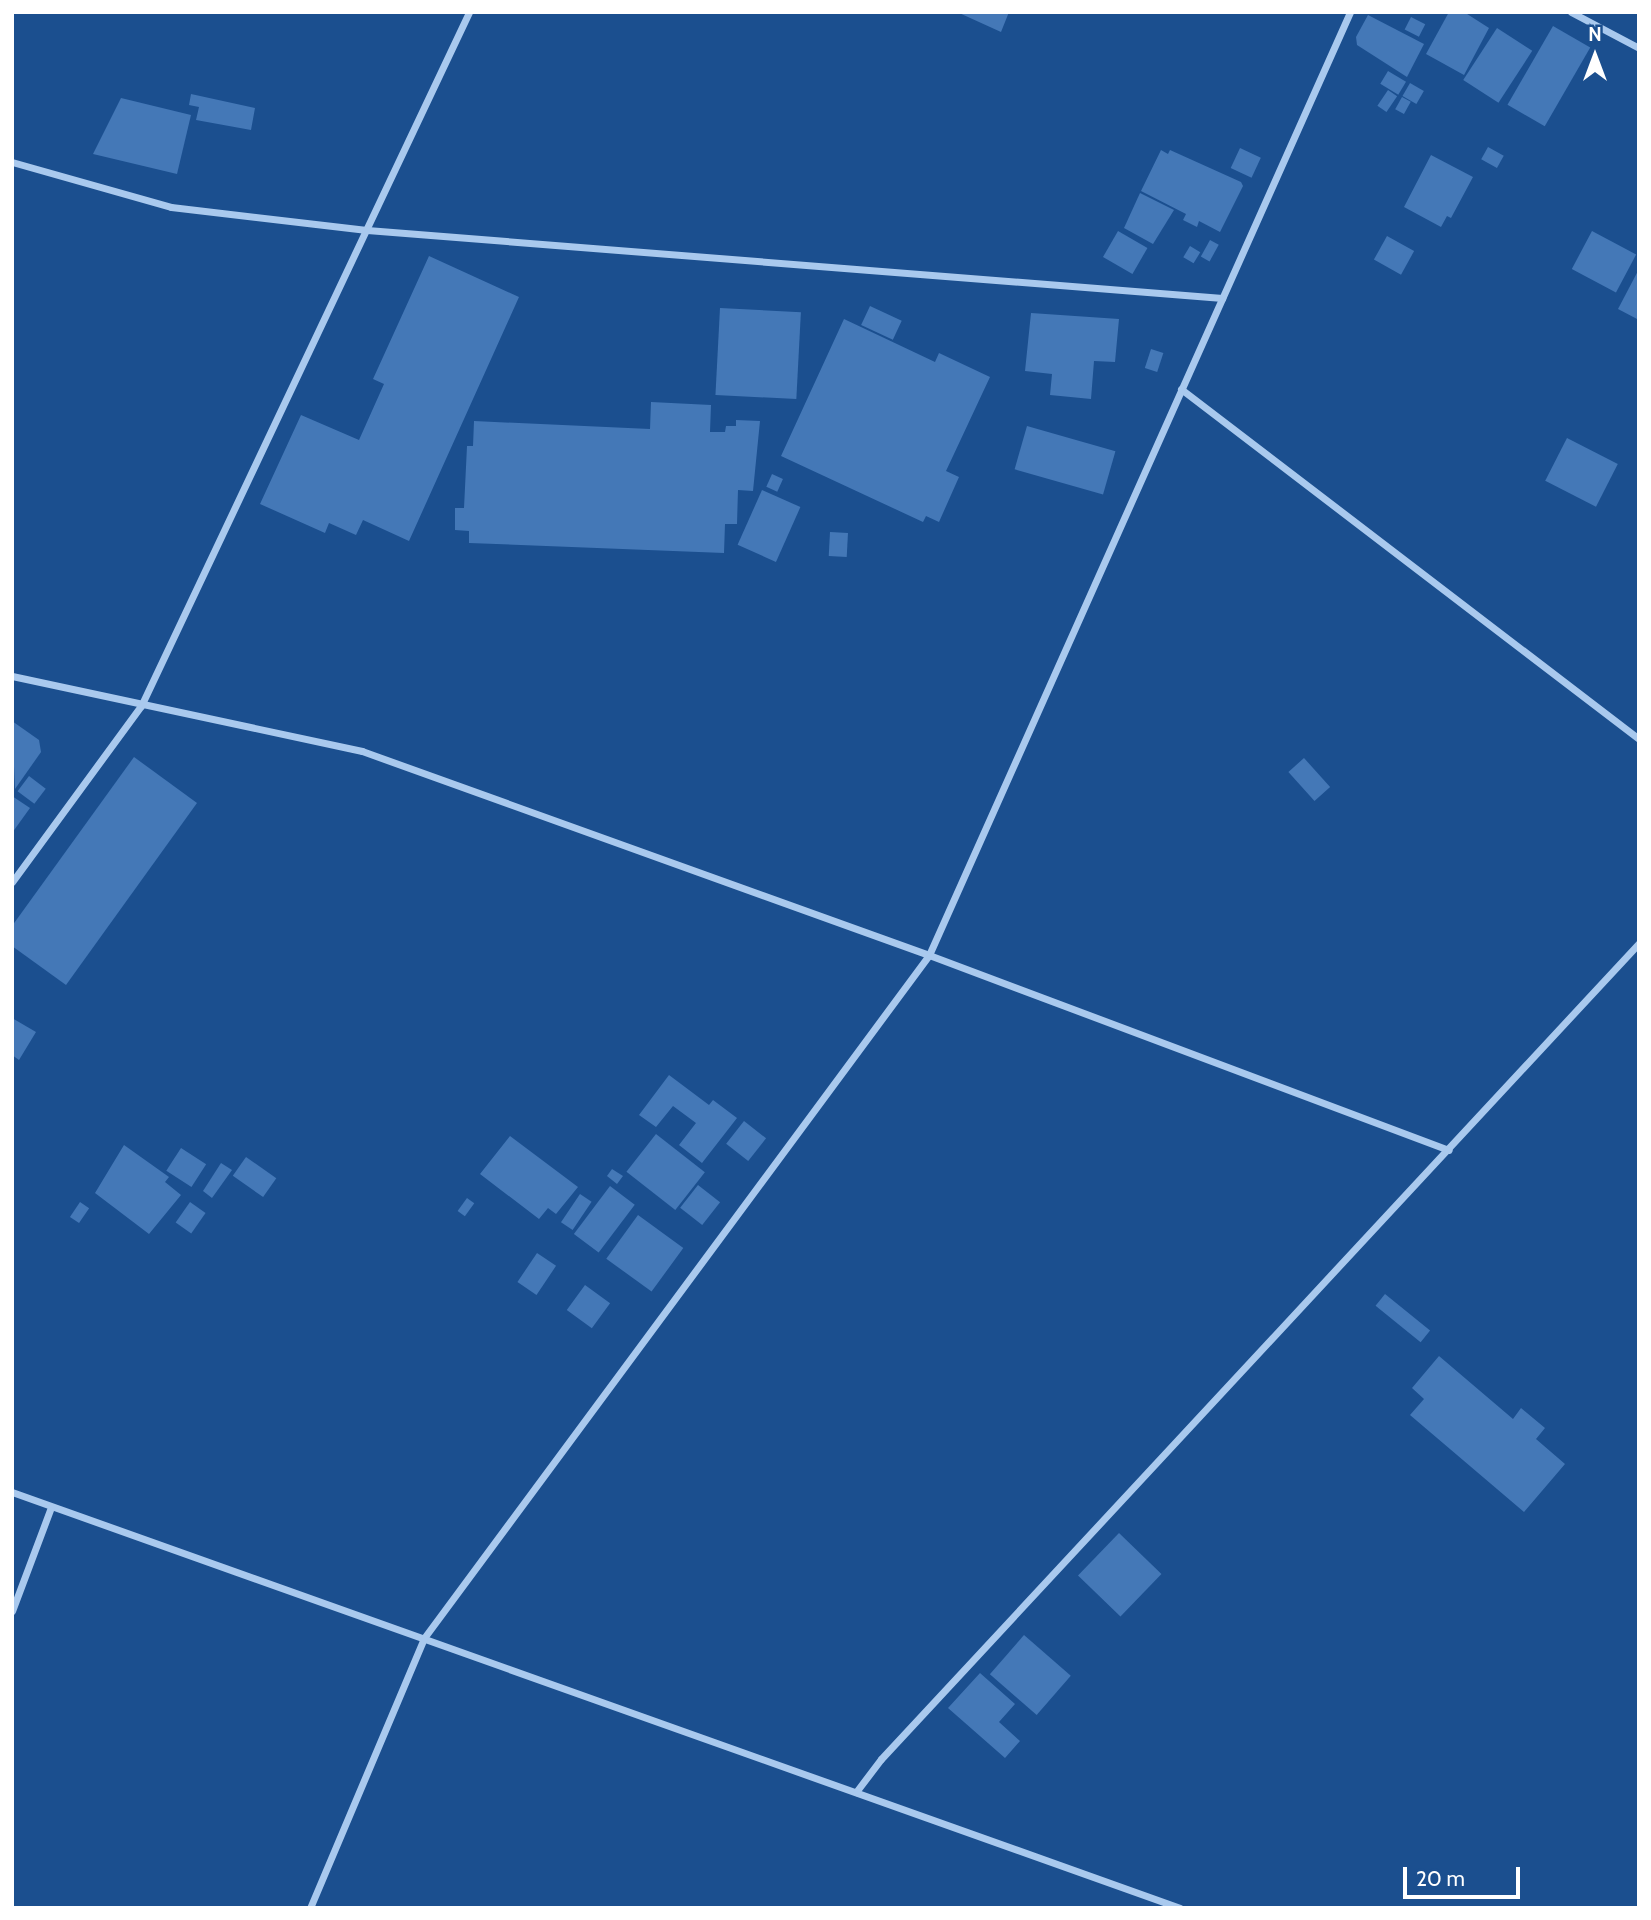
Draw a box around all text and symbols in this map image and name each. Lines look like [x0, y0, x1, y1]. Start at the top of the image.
north arrow [1560, 21, 1630, 91]
text: N [1588, 23, 1602, 46]
scale bar [1406, 1854, 1523, 1898]
text: 20 m [1416, 1866, 1465, 1891]

